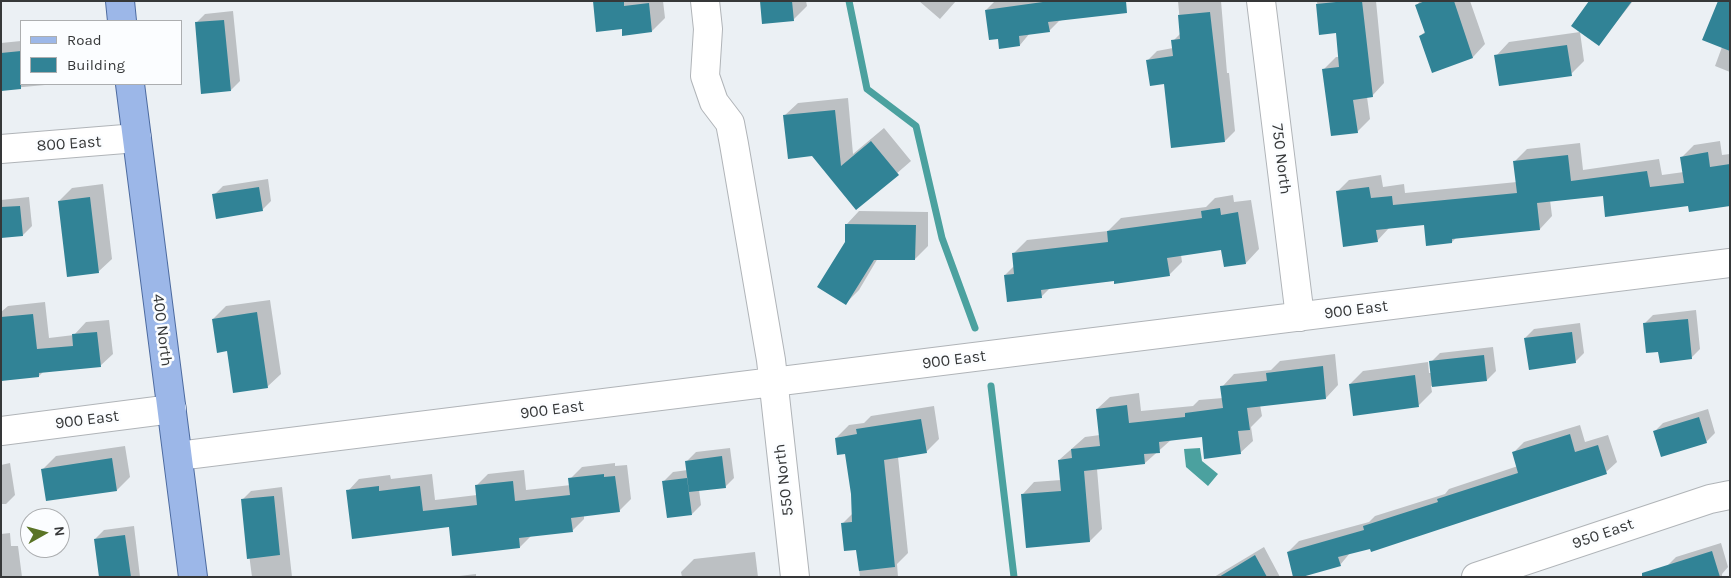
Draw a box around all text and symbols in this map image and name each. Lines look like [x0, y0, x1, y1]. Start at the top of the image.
legend [20, 20, 182, 85]
text: Road [67, 31, 102, 49]
text: Building [67, 56, 125, 74]
street label: 750 North [1267, 123, 1295, 195]
street label: 800 East [36, 132, 102, 156]
street label: 400 North [148, 293, 176, 367]
street label: 900 East [1323, 297, 1389, 323]
street label: 900 East [921, 347, 987, 373]
street label: 900 East [519, 397, 585, 423]
street label: 900 East [54, 407, 120, 433]
street label: 550 North [770, 443, 798, 517]
north arrow [20, 508, 70, 558]
street label: 950 East [1570, 515, 1636, 553]
text: N [50, 525, 68, 537]

